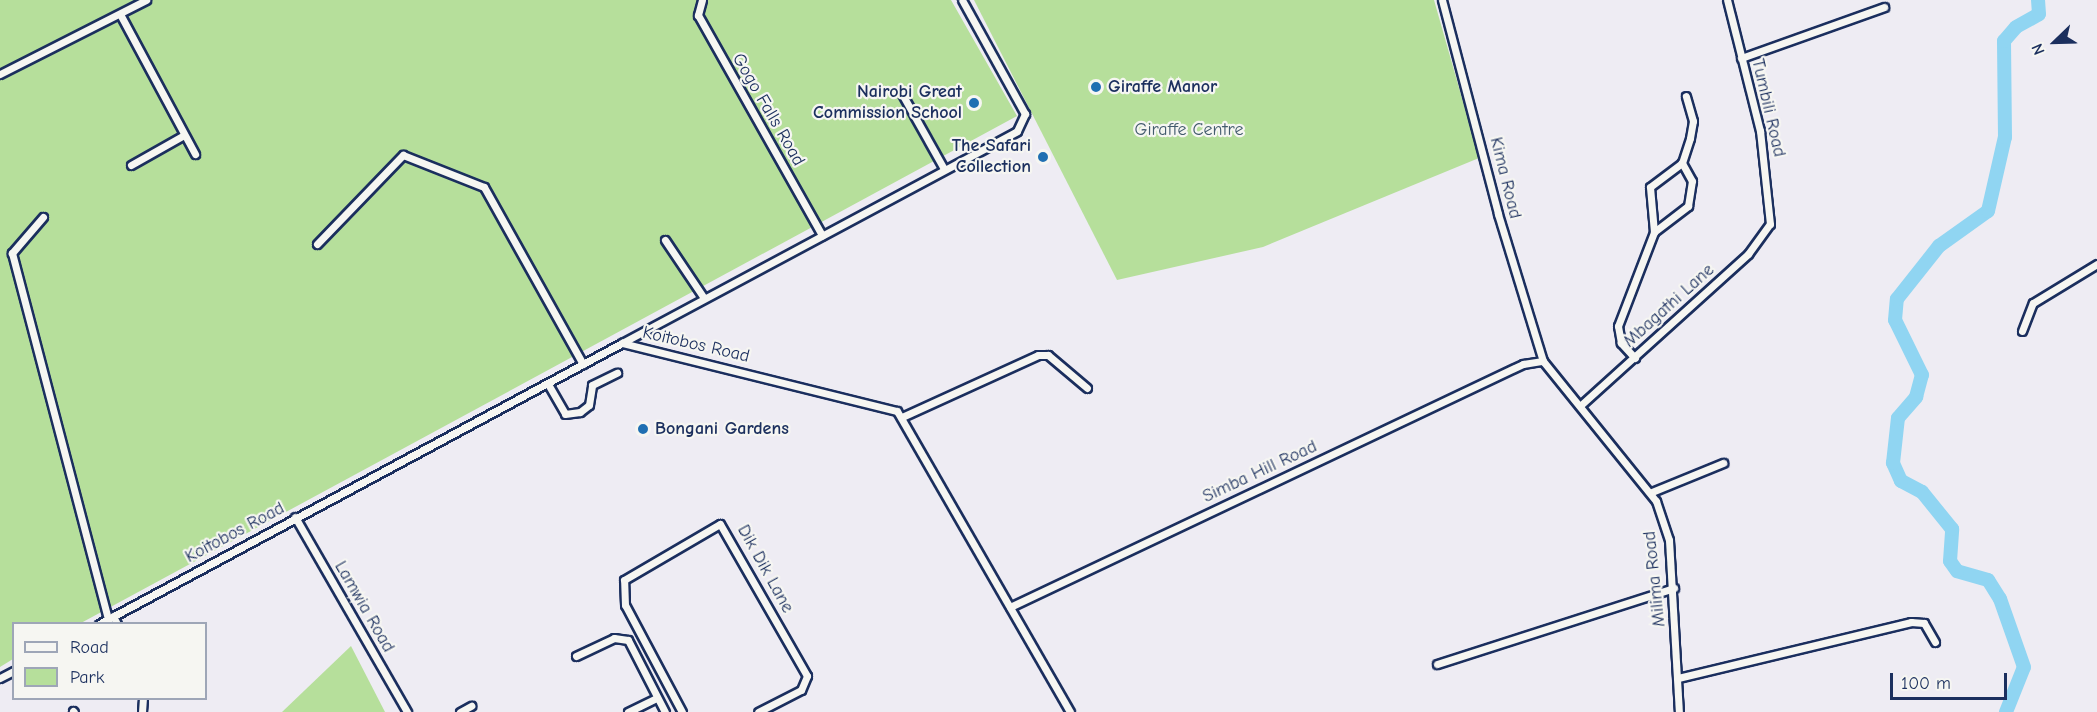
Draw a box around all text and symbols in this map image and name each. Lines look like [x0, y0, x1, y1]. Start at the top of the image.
north arrow [2025, 12, 2085, 72]
text: N [2028, 41, 2049, 57]
street label: Gogo Falls Road [727, 50, 809, 170]
street label: Tumbili Road [1746, 57, 1790, 159]
place label: Giraffe Manor [1108, 76, 1217, 98]
marker: Giraffe Manor [1089, 80, 1103, 94]
place label: Nairobi Great Commission School [813, 82, 962, 124]
marker: Nairobi Great Commission School [967, 96, 981, 110]
park label: Giraffe Centre [1135, 119, 1243, 141]
street label: Kima Road [1484, 135, 1526, 221]
place label: The Safari Collection [952, 136, 1031, 178]
marker: The Safari Collection [1036, 150, 1050, 164]
street label: Mbagathi Lane [1619, 260, 1719, 352]
street label: Koitobos Road [640, 322, 752, 368]
place label: Bongani Gardens [655, 418, 789, 440]
marker: Bongani Gardens [636, 422, 650, 436]
street label: Simba Hill Road [1199, 436, 1321, 508]
street label: Koitobos Road [182, 498, 288, 568]
street label: Dik Dik Lane [732, 521, 798, 617]
street label: Milima Road [1639, 530, 1671, 628]
street label: Lamwia Road [329, 557, 399, 657]
legend [12, 622, 207, 700]
text: Road [70, 637, 109, 658]
scale bar [1893, 661, 2010, 699]
text: Park [70, 667, 104, 688]
text: 100 m [1901, 673, 1951, 694]

